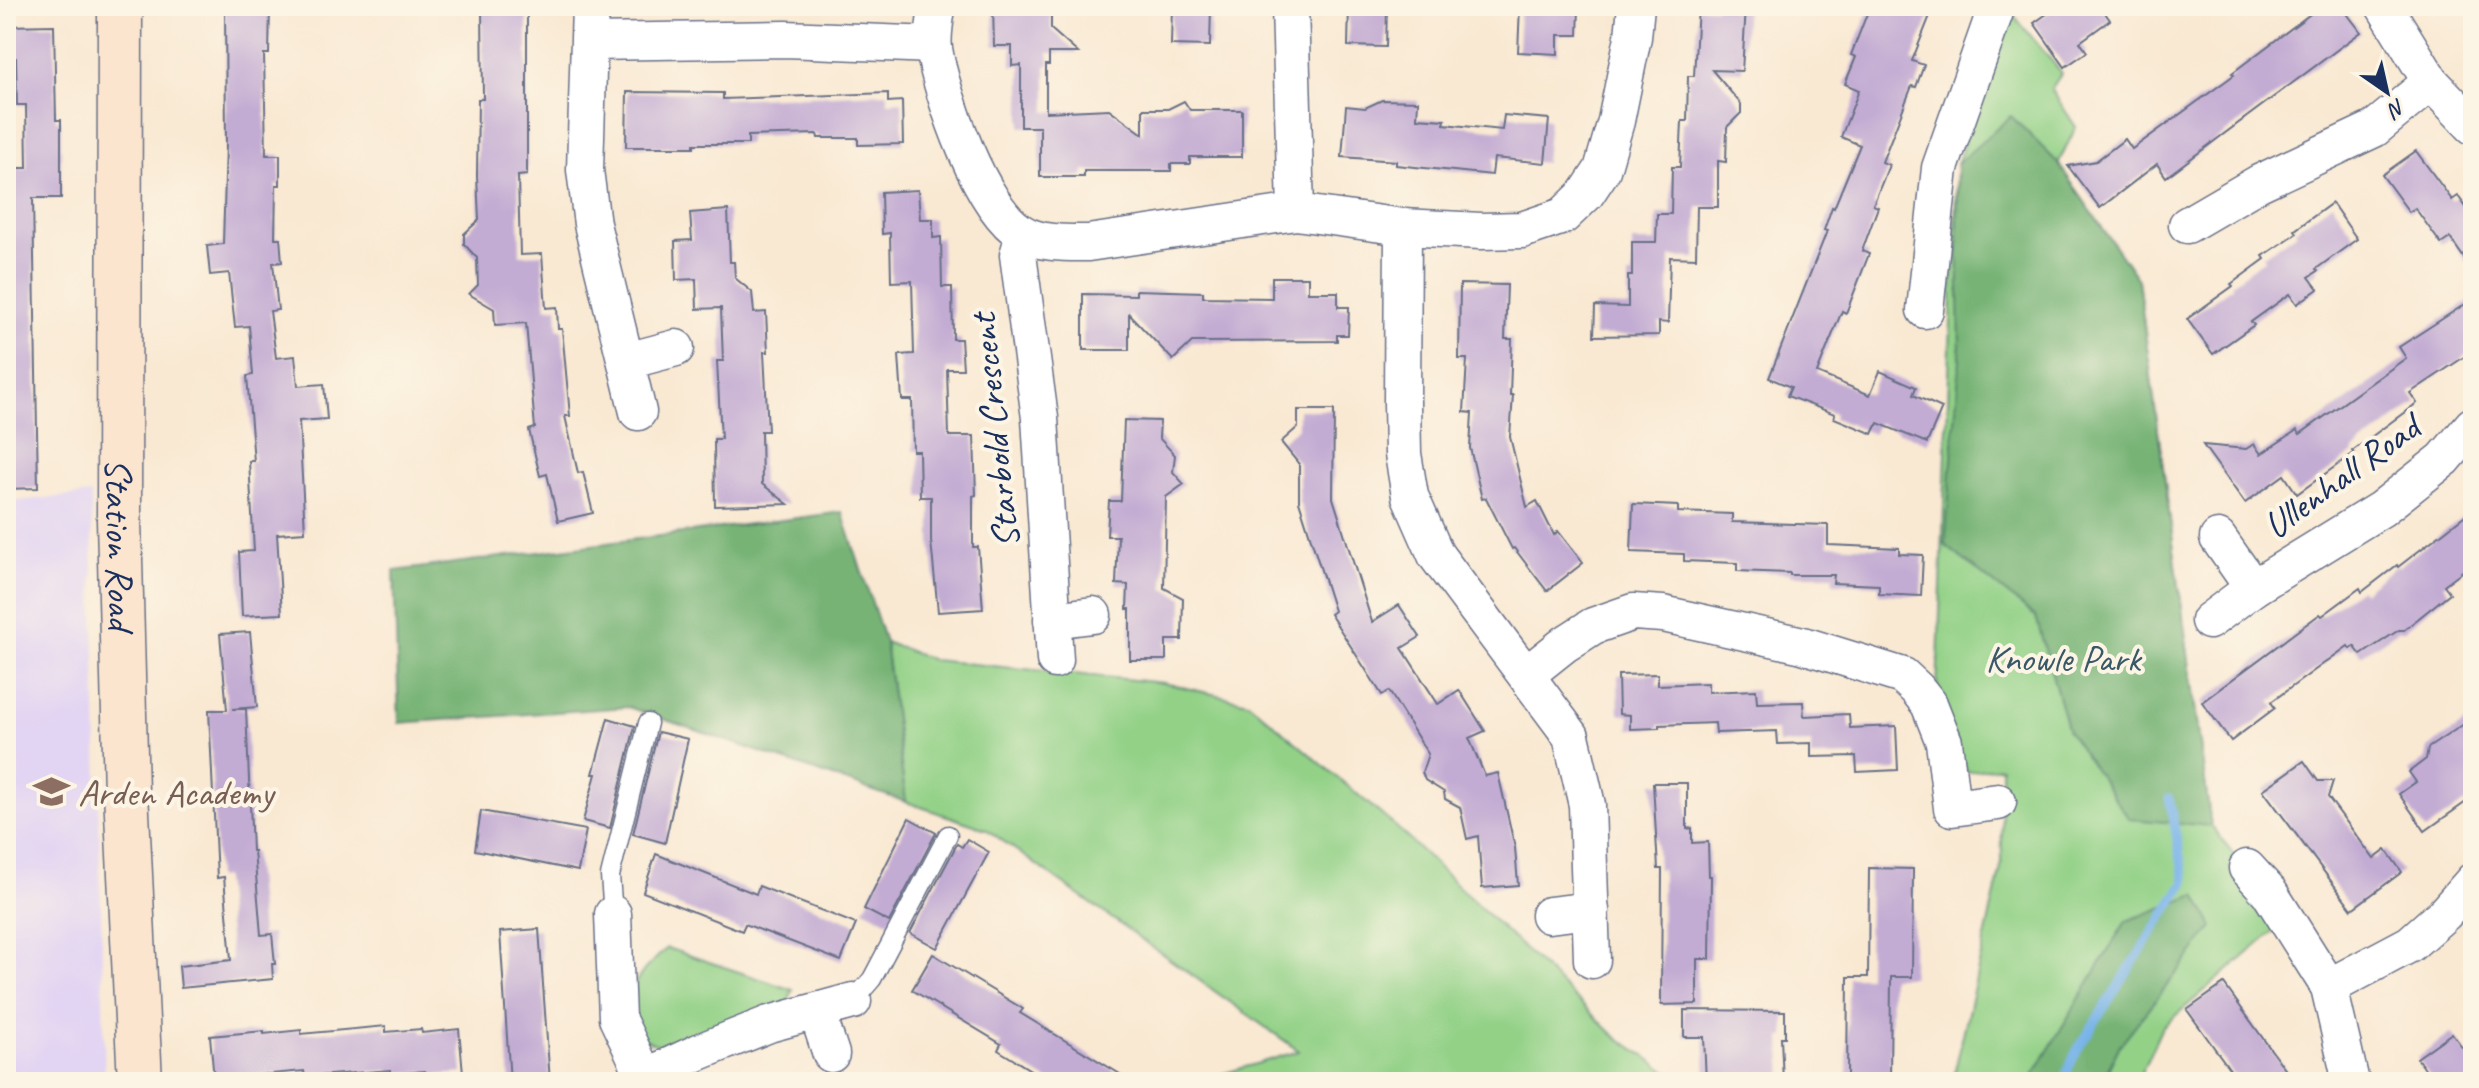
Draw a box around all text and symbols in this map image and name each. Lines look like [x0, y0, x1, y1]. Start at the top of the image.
north arrow [2347, 52, 2427, 132]
text: N [2381, 92, 2411, 125]
street label: Starbold Crescent [958, 308, 1030, 550]
street label: Ullenhall Road [2254, 400, 2433, 549]
street label: Station Road [95, 458, 145, 636]
park label: Knowle Park [1986, 635, 2143, 682]
place label: Arden Academy [78, 769, 276, 816]
school or university icon: Arden Academy [33, 773, 71, 811]

